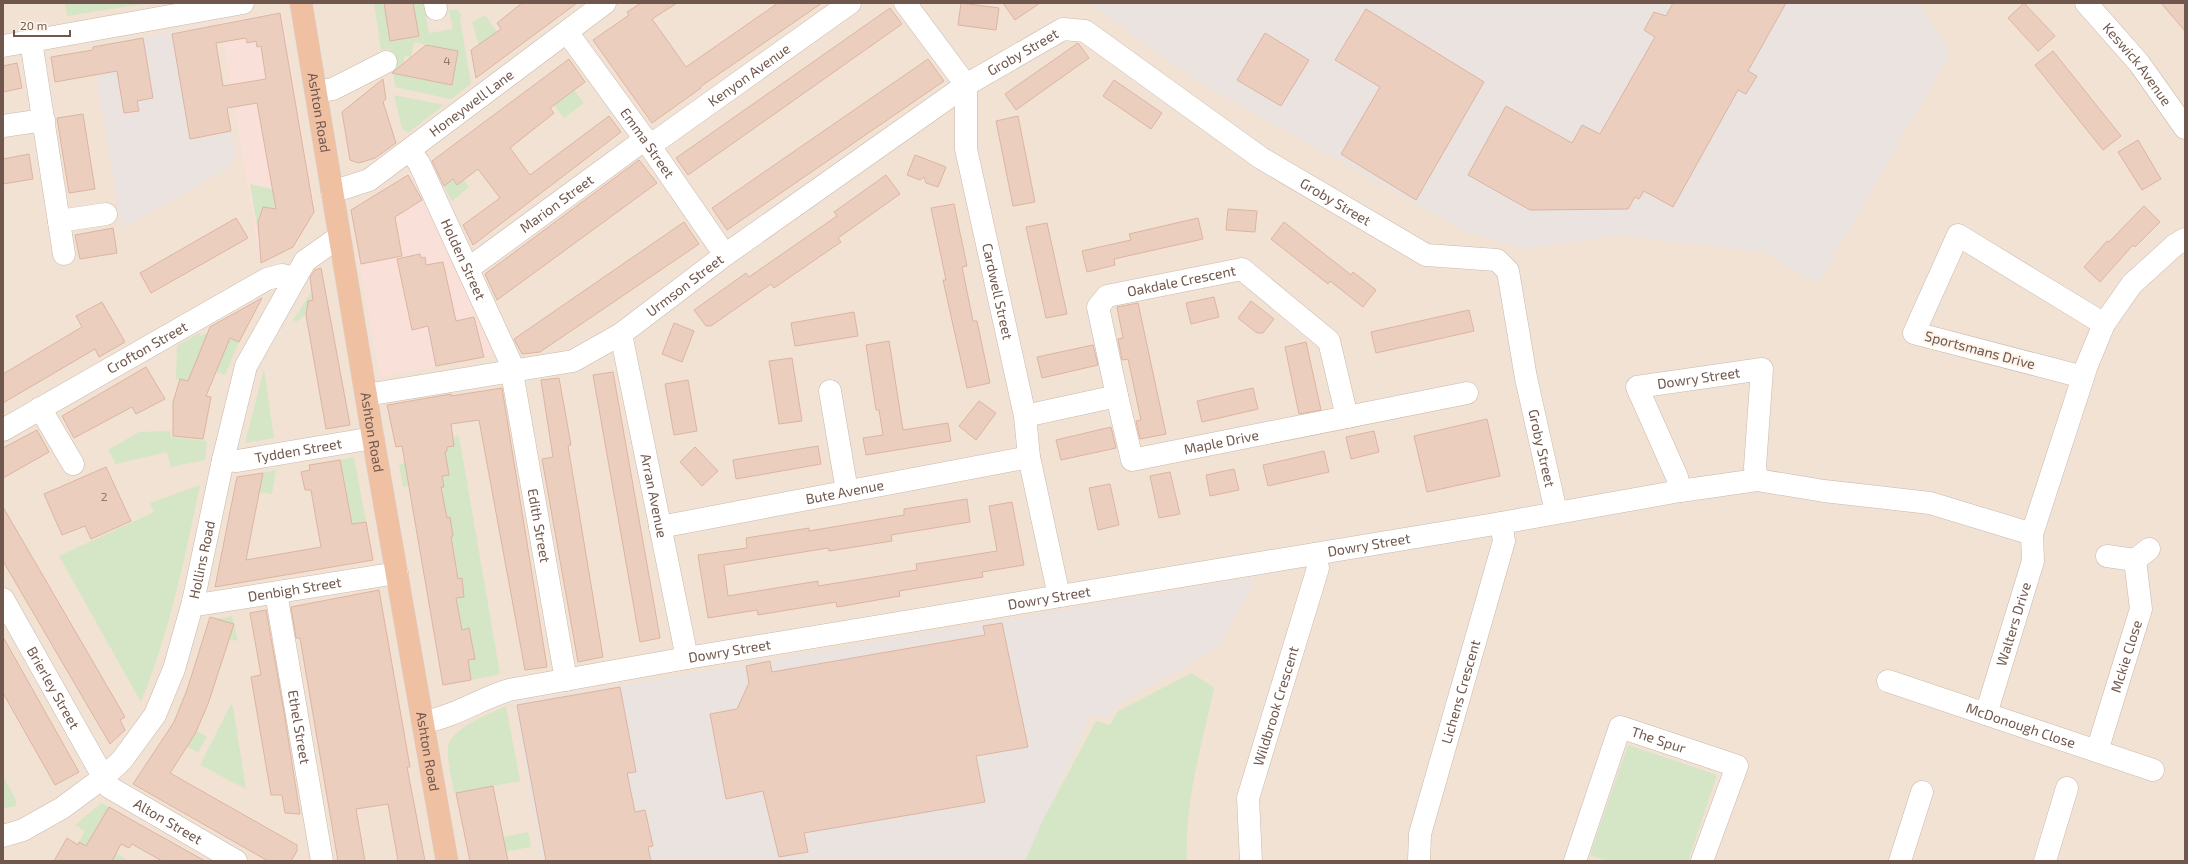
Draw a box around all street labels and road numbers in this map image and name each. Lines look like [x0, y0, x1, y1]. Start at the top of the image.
street label: Keswick Avenue [2099, 19, 2176, 109]
street label: Groby Street [984, 25, 1061, 79]
street label: Kenyon Avenue [704, 39, 793, 110]
street label: Honeywell Lane [426, 66, 517, 140]
street label: Ashton Road [305, 71, 335, 154]
street label: Emma Street [617, 104, 678, 181]
street label: Marion Street [516, 171, 597, 236]
street label: Groby Street [1297, 174, 1374, 229]
street label: Holden Street [438, 216, 490, 302]
street label: Cardwell Street [979, 241, 1017, 341]
street label: Urmson Street [643, 250, 727, 320]
street label: Oakdale Crescent [1125, 261, 1237, 300]
street label: Crofton Street [103, 317, 190, 377]
street label: Sportsmans Drive [1923, 327, 2037, 372]
street label: Dowry Street [1656, 363, 1741, 392]
street label: Ashton Road [358, 391, 388, 473]
street label: Groby Street [1525, 407, 1559, 489]
street label: Maple Drive [1182, 426, 1260, 457]
street label: Tydden Street [253, 434, 343, 466]
street label: Arran Avenue [638, 452, 671, 539]
street label: Bute Avenue [804, 476, 885, 507]
street label: Edith Street [525, 487, 554, 564]
street label: Hollins Road [185, 519, 218, 600]
street label: Dowry Street [1326, 529, 1411, 560]
street label: Denbigh Street [247, 573, 343, 605]
street label: Walters Drive [1992, 580, 2034, 668]
street label: Dowry Street [1007, 582, 1092, 613]
street label: Mckie Close [2107, 618, 2145, 695]
street label: Dowry Street [687, 635, 772, 666]
street label: Lichens Crescent [1437, 638, 1483, 746]
street label: Brierley Street [24, 643, 83, 732]
street label: Wildbrook Crescent [1249, 644, 1302, 768]
street label: Ethel Street [285, 689, 314, 765]
street label: McDonough Close [1964, 699, 2078, 751]
street label: Ashton Road [413, 710, 444, 793]
street label: The Spur [1629, 722, 1689, 756]
street label: Alton Street [131, 794, 205, 847]

